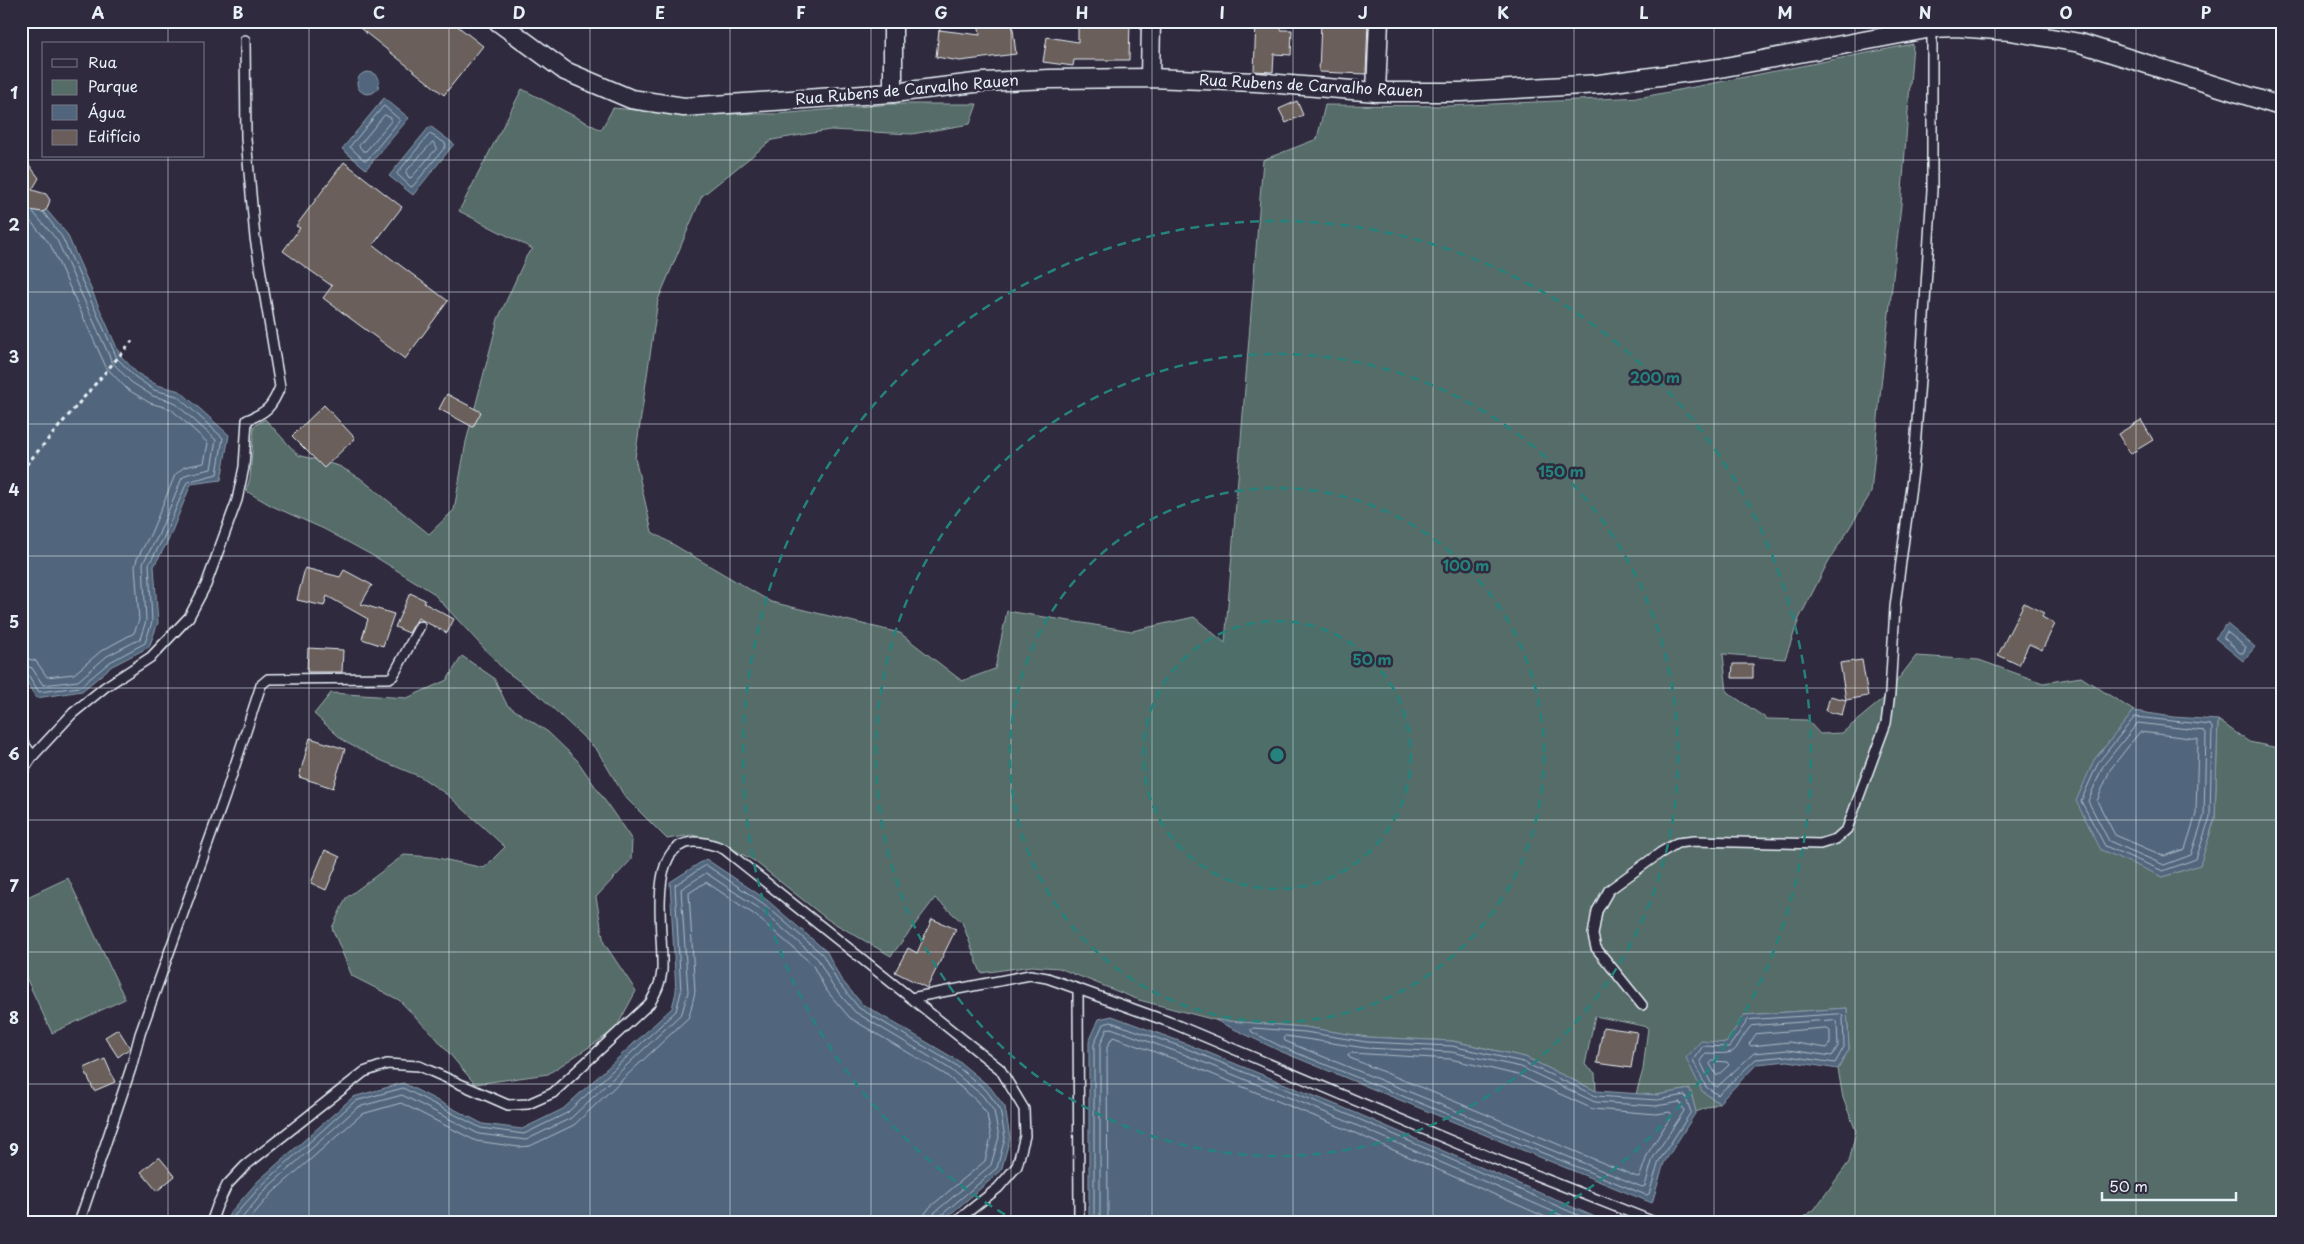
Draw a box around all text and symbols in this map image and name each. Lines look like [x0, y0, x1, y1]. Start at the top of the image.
text: A [92, 0, 105, 24]
text: B [233, 0, 244, 24]
text: C [373, 0, 385, 24]
text: D [513, 0, 525, 24]
text: E [655, 0, 665, 24]
text: F [796, 0, 806, 24]
text: G [934, 0, 948, 24]
text: H [1076, 0, 1088, 24]
text: I [1219, 0, 1225, 24]
text: J [1358, 0, 1368, 24]
text: K [1497, 0, 1509, 24]
text: L [1639, 0, 1649, 24]
text: M [1777, 0, 1793, 24]
text: N [1919, 0, 1931, 24]
text: O [2060, 0, 2073, 24]
text: P [2201, 0, 2212, 24]
legend [42, 42, 205, 158]
text: Rua [88, 50, 117, 73]
street label: Rua Rubens de Carvalho Rauen [794, 67, 1020, 110]
street label: Rua Rubens de Carvalho Rauen [1198, 67, 1424, 102]
text: Parque [88, 74, 138, 97]
text: 1 [10, 80, 18, 104]
text: Água [88, 100, 126, 123]
text: Edifício [88, 124, 141, 147]
text: 2 [8, 212, 20, 236]
text: 3 [9, 344, 19, 368]
text: 200 m [1630, 365, 1680, 388]
text: 150 m [1538, 459, 1584, 482]
text: 4 [9, 477, 20, 501]
text: 100 m [1443, 553, 1489, 576]
text: 5 [9, 609, 19, 633]
text: 50 m [1353, 647, 1391, 670]
text: 6 [8, 741, 20, 765]
centre of rings [1268, 746, 1286, 764]
text: 7 [9, 873, 19, 897]
text: 8 [9, 1005, 19, 1029]
text: 9 [9, 1137, 19, 1161]
scale bar [2102, 1169, 2235, 1201]
text: 50 m [2109, 1174, 2148, 1197]

